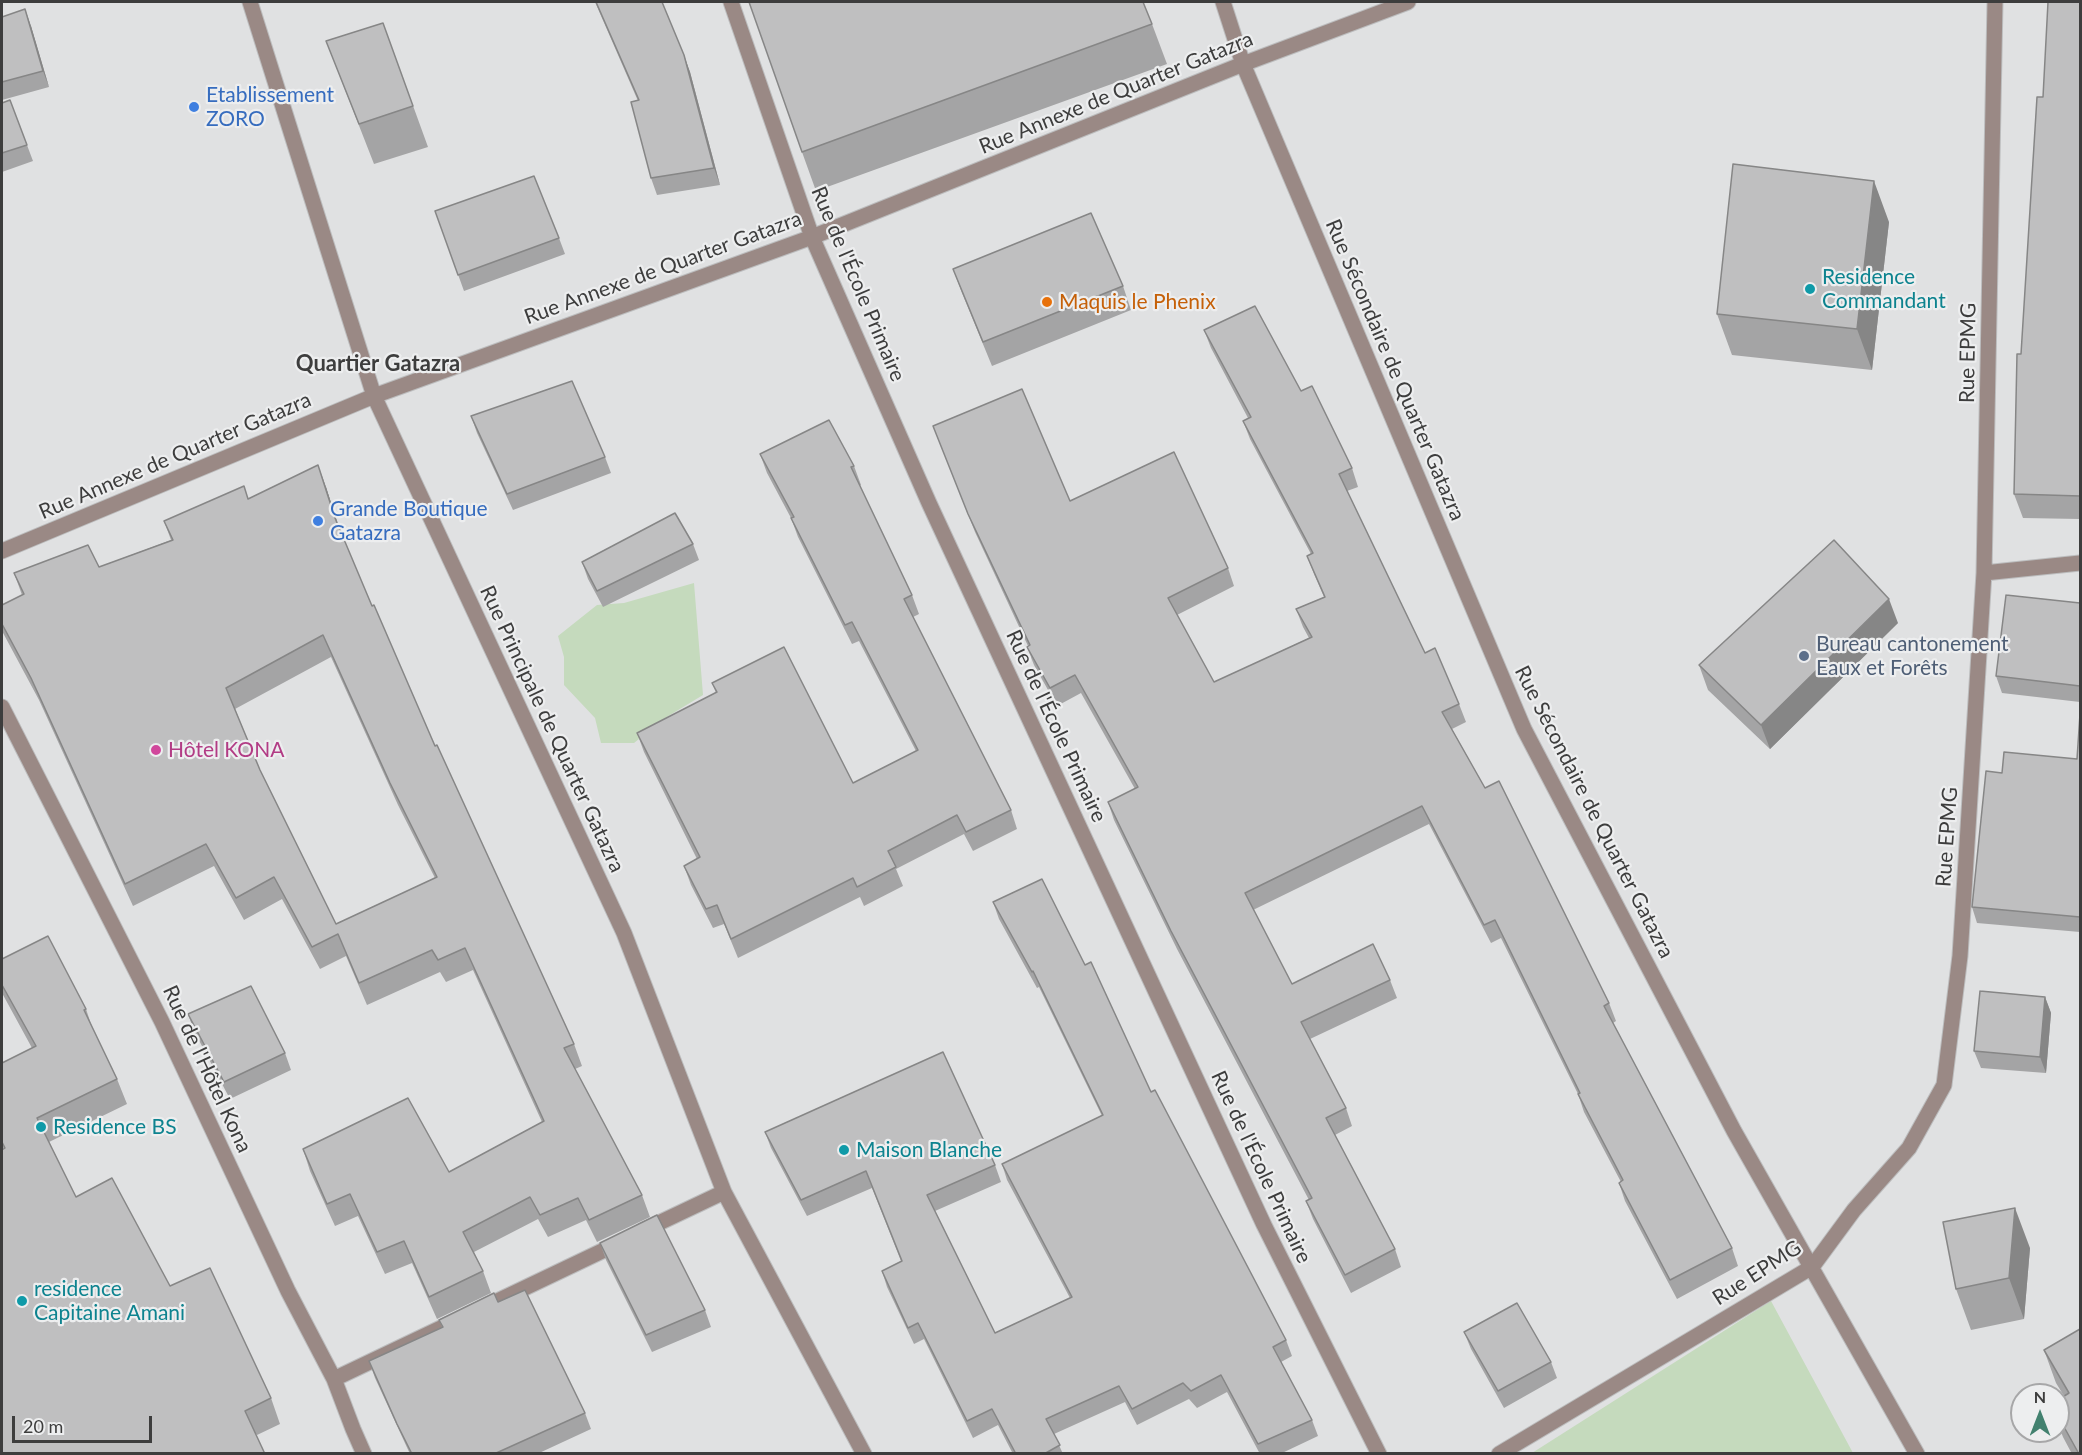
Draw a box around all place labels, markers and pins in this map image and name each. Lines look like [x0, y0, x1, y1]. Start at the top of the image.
place label: Etablissement ZORO [206, 82, 334, 132]
marker: Etablissement ZORO [187, 100, 201, 114]
place label: Residence Commandant [1822, 264, 1946, 314]
marker: Residence Commandant [1803, 282, 1817, 296]
place label: Maquis le Phenix [1059, 289, 1216, 315]
marker: Maquis le Phenix [1040, 295, 1054, 309]
place label: Grande Boutique Gatazra [330, 496, 488, 546]
marker: Grande Boutique Gatazra [311, 514, 325, 528]
place label: Bureau cantonement Eaux et Forêts [1816, 631, 2009, 681]
marker: Bureau cantonement Eaux et Forêts [1797, 649, 1811, 663]
place label: Hôtel KONA [168, 737, 284, 763]
marker: Hôtel KONA [149, 743, 163, 757]
place label: Residence BS [53, 1114, 177, 1140]
marker: Residence BS [34, 1120, 48, 1134]
place label: Maison Blanche [856, 1137, 1002, 1163]
marker: Maison Blanche [837, 1143, 851, 1157]
place label: residence Capitaine Amani [34, 1276, 185, 1326]
marker: residence Capitaine Amani [15, 1294, 29, 1308]

